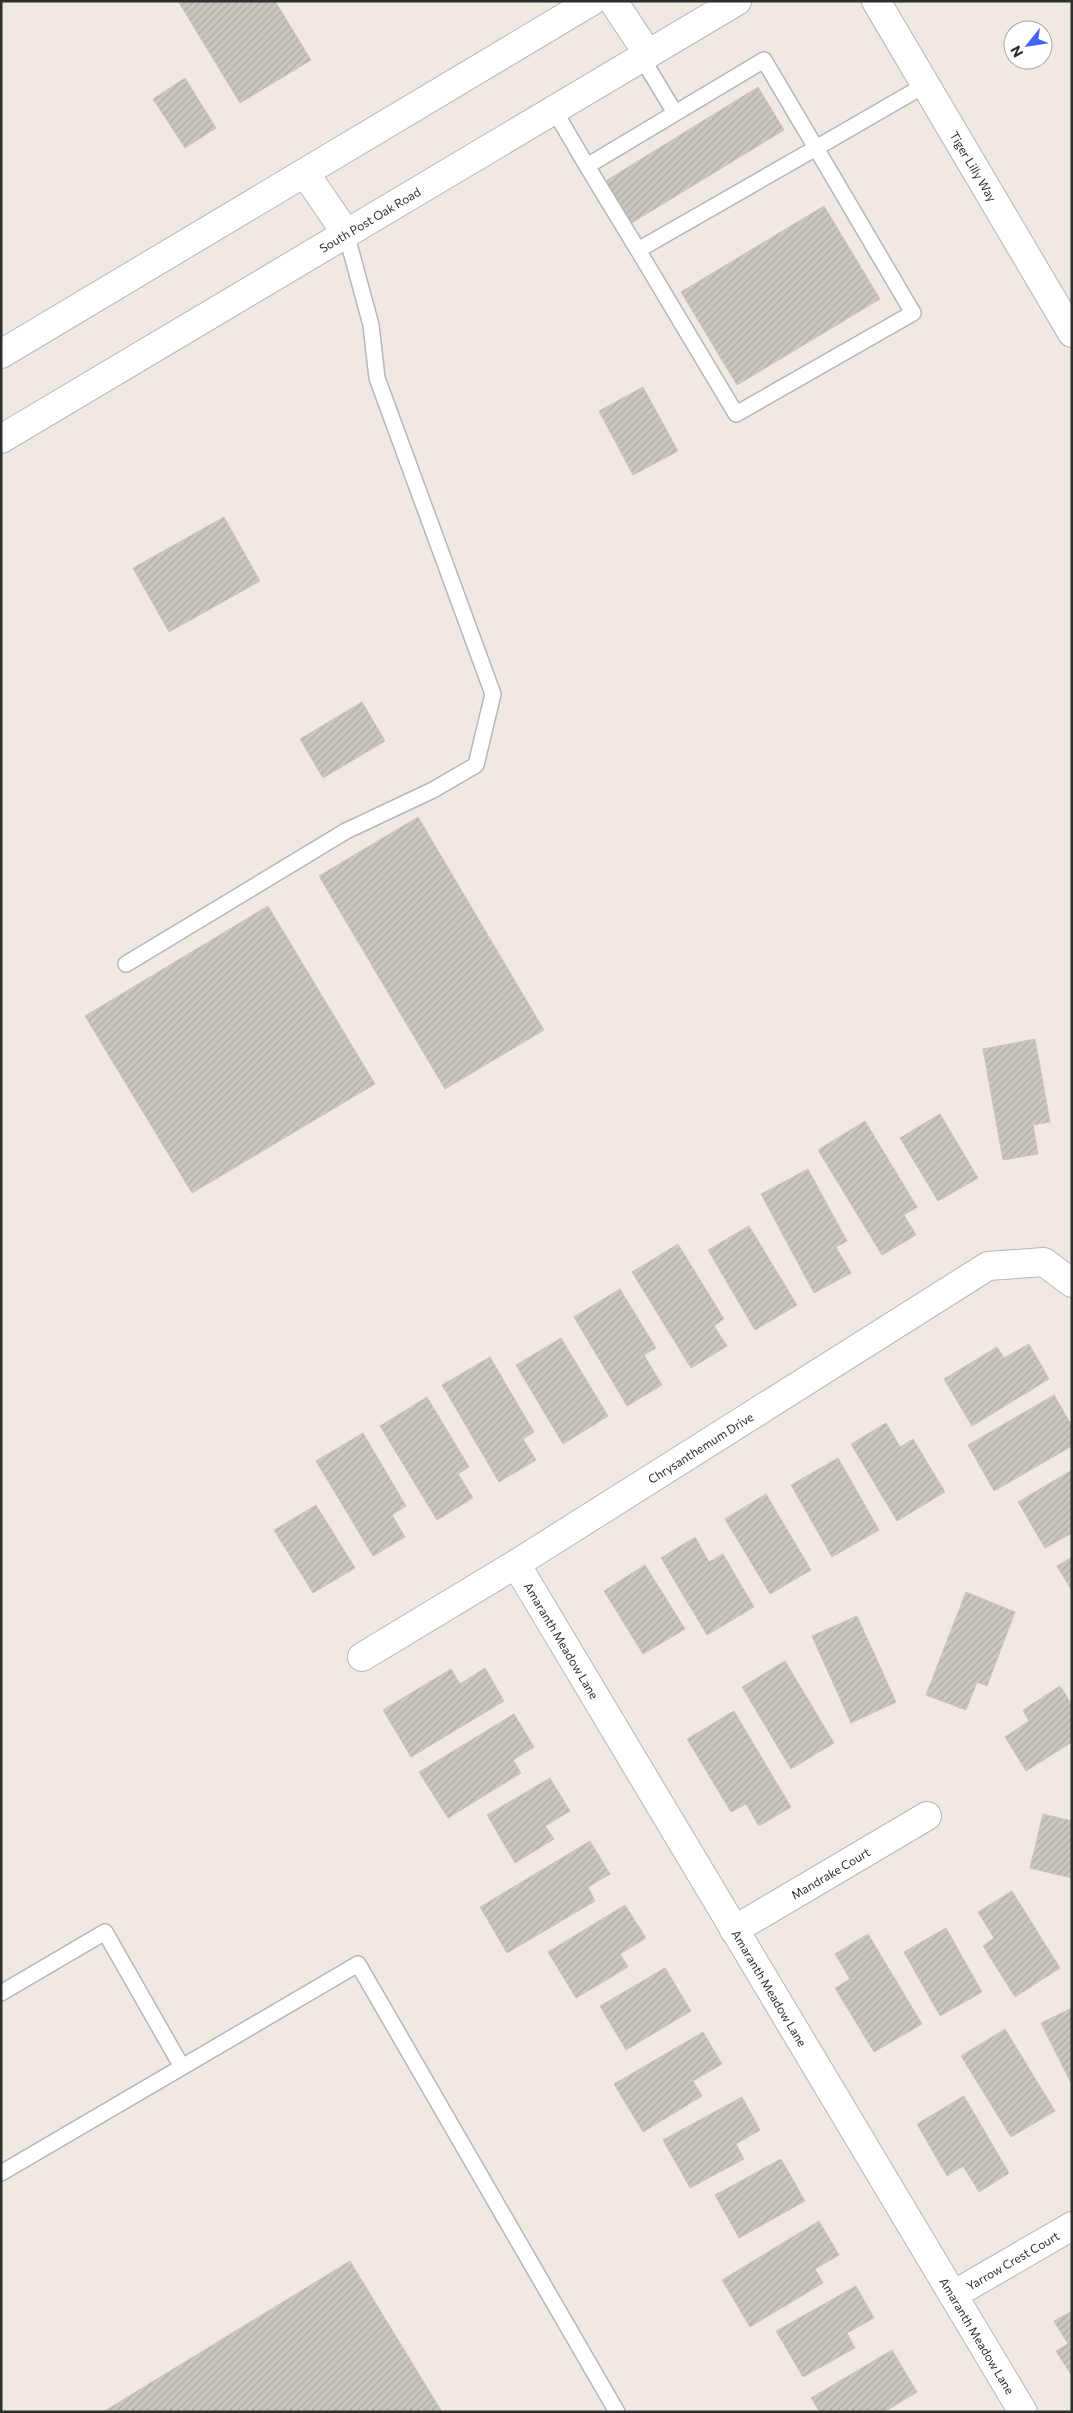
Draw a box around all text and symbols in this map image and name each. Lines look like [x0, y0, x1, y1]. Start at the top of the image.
north arrow [1003, 20, 1053, 70]
text: N [1006, 43, 1026, 61]
street label: Tiger Lilly Way [947, 129, 1000, 204]
street label: South Post Oak Road [317, 184, 423, 255]
street label: Chrysanthemum Drive [645, 1409, 756, 1486]
street label: Amaranth Meadow Lane [521, 1580, 602, 1701]
street label: Mandrake Court [788, 1844, 872, 1902]
street label: Amaranth Meadow Lane [729, 1927, 810, 2049]
street label: Yarrow Crest Court [964, 2228, 1062, 2293]
street label: Amaranth Meadow Lane [937, 2275, 1018, 2396]

